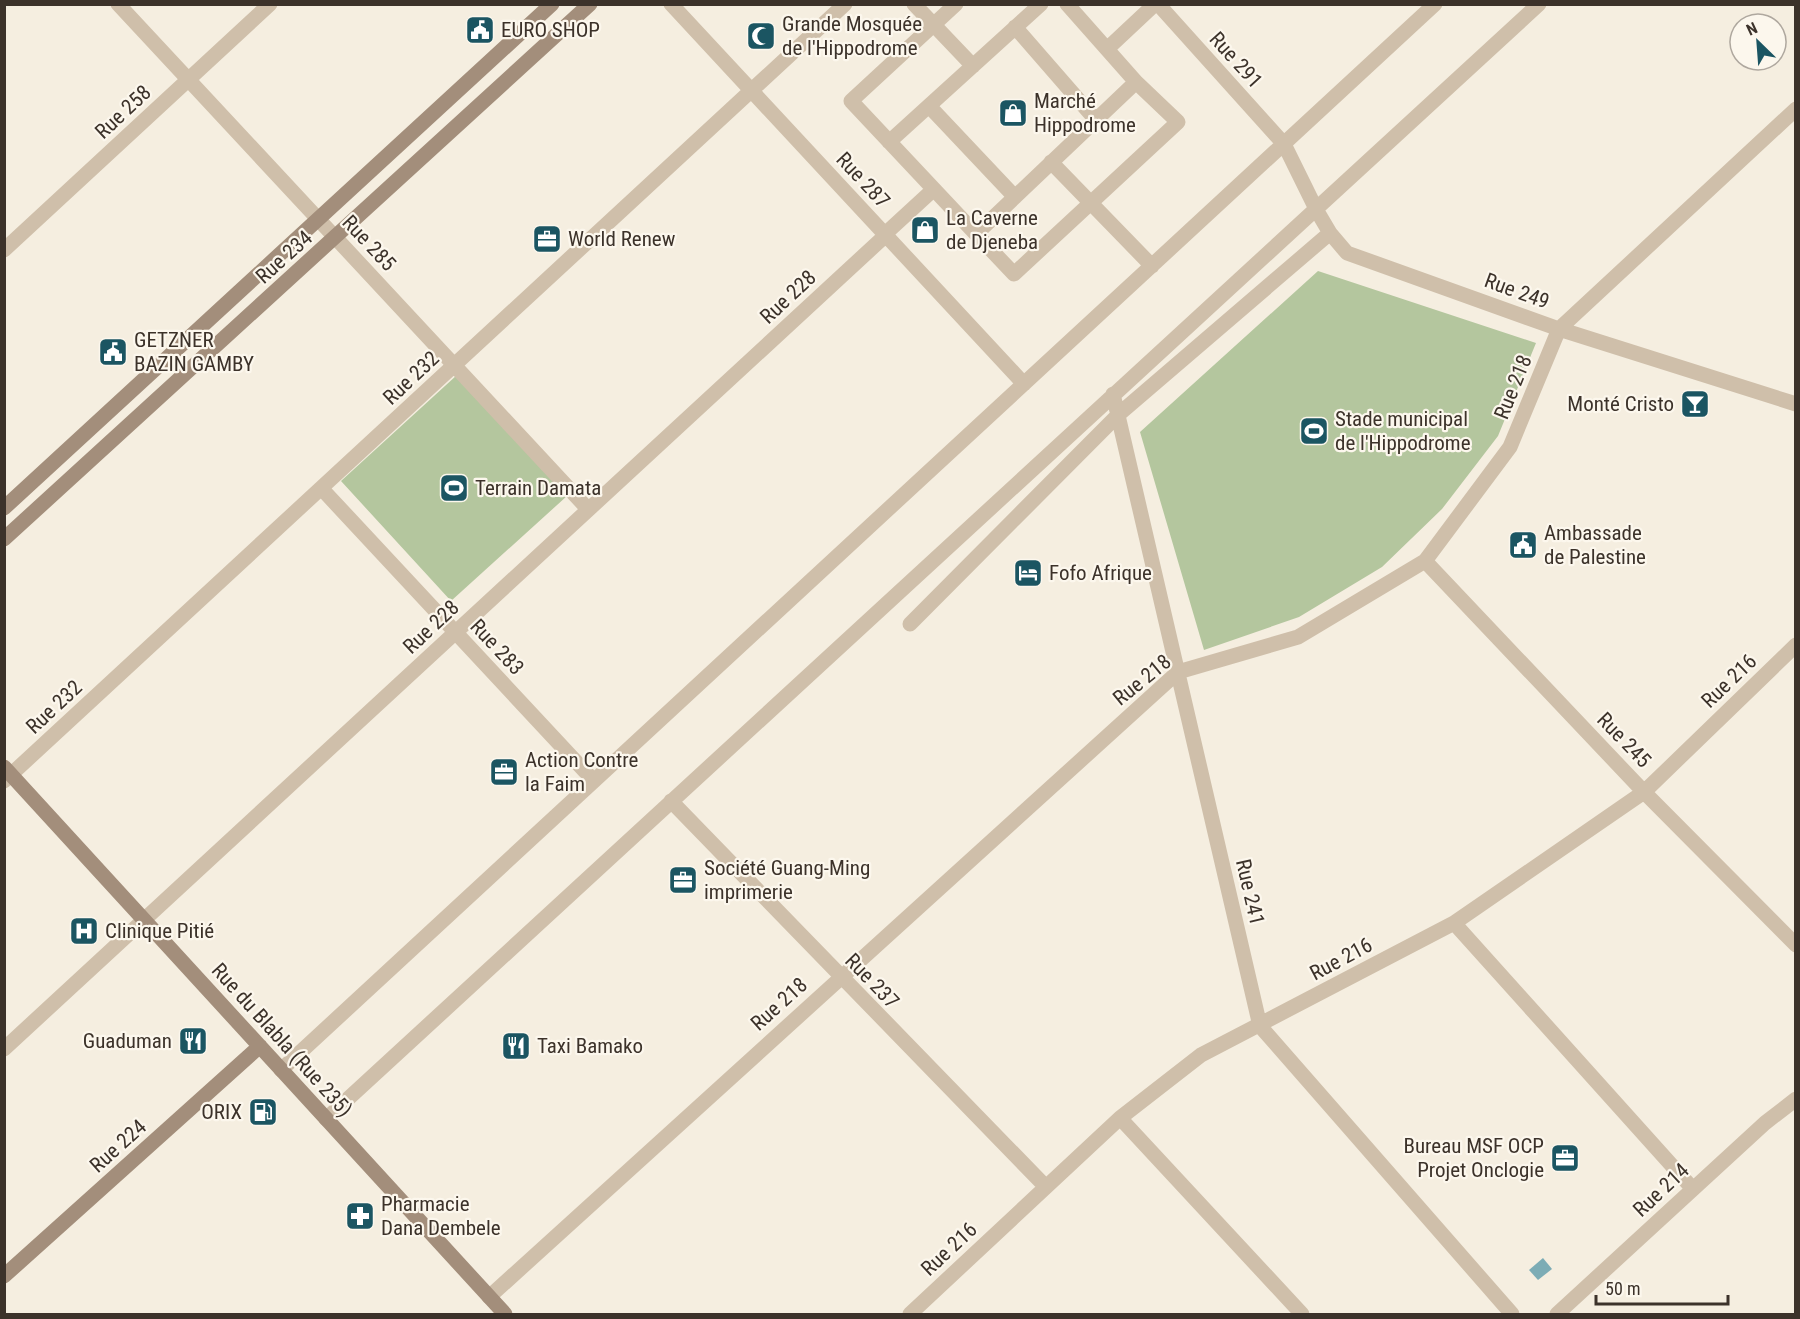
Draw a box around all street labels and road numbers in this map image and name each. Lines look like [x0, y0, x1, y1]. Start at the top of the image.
street label: Rue 291 [1205, 27, 1267, 93]
street label: Rue 258 [90, 80, 156, 144]
street label: Rue 287 [831, 147, 895, 213]
street label: Rue 285 [337, 210, 401, 276]
street label: Rue 234 [251, 226, 317, 288]
street label: Rue 228 [755, 265, 821, 329]
street label: Rue 249 [1481, 268, 1553, 314]
street label: Rue 232 [378, 346, 444, 410]
street label: Rue 218 [1489, 351, 1537, 423]
street label: Rue 228 [398, 595, 464, 659]
street label: Rue 283 [465, 614, 529, 680]
street label: Rue 216 [1697, 649, 1761, 713]
street label: Rue 218 [1108, 650, 1176, 710]
street label: Rue 232 [21, 675, 87, 739]
street label: Rue 245 [1592, 708, 1656, 772]
street label: Rue 241 [1231, 857, 1269, 927]
street label: Rue 216 [1306, 933, 1376, 985]
street label: Rue 237 [840, 949, 904, 1013]
street label: Rue du Blabla (Rue 235) [207, 958, 357, 1122]
street label: Rue 218 [746, 973, 812, 1035]
street label: Rue 224 [85, 1115, 151, 1177]
street label: Rue 214 [1628, 1158, 1694, 1222]
street label: Rue 216 [916, 1217, 982, 1281]

